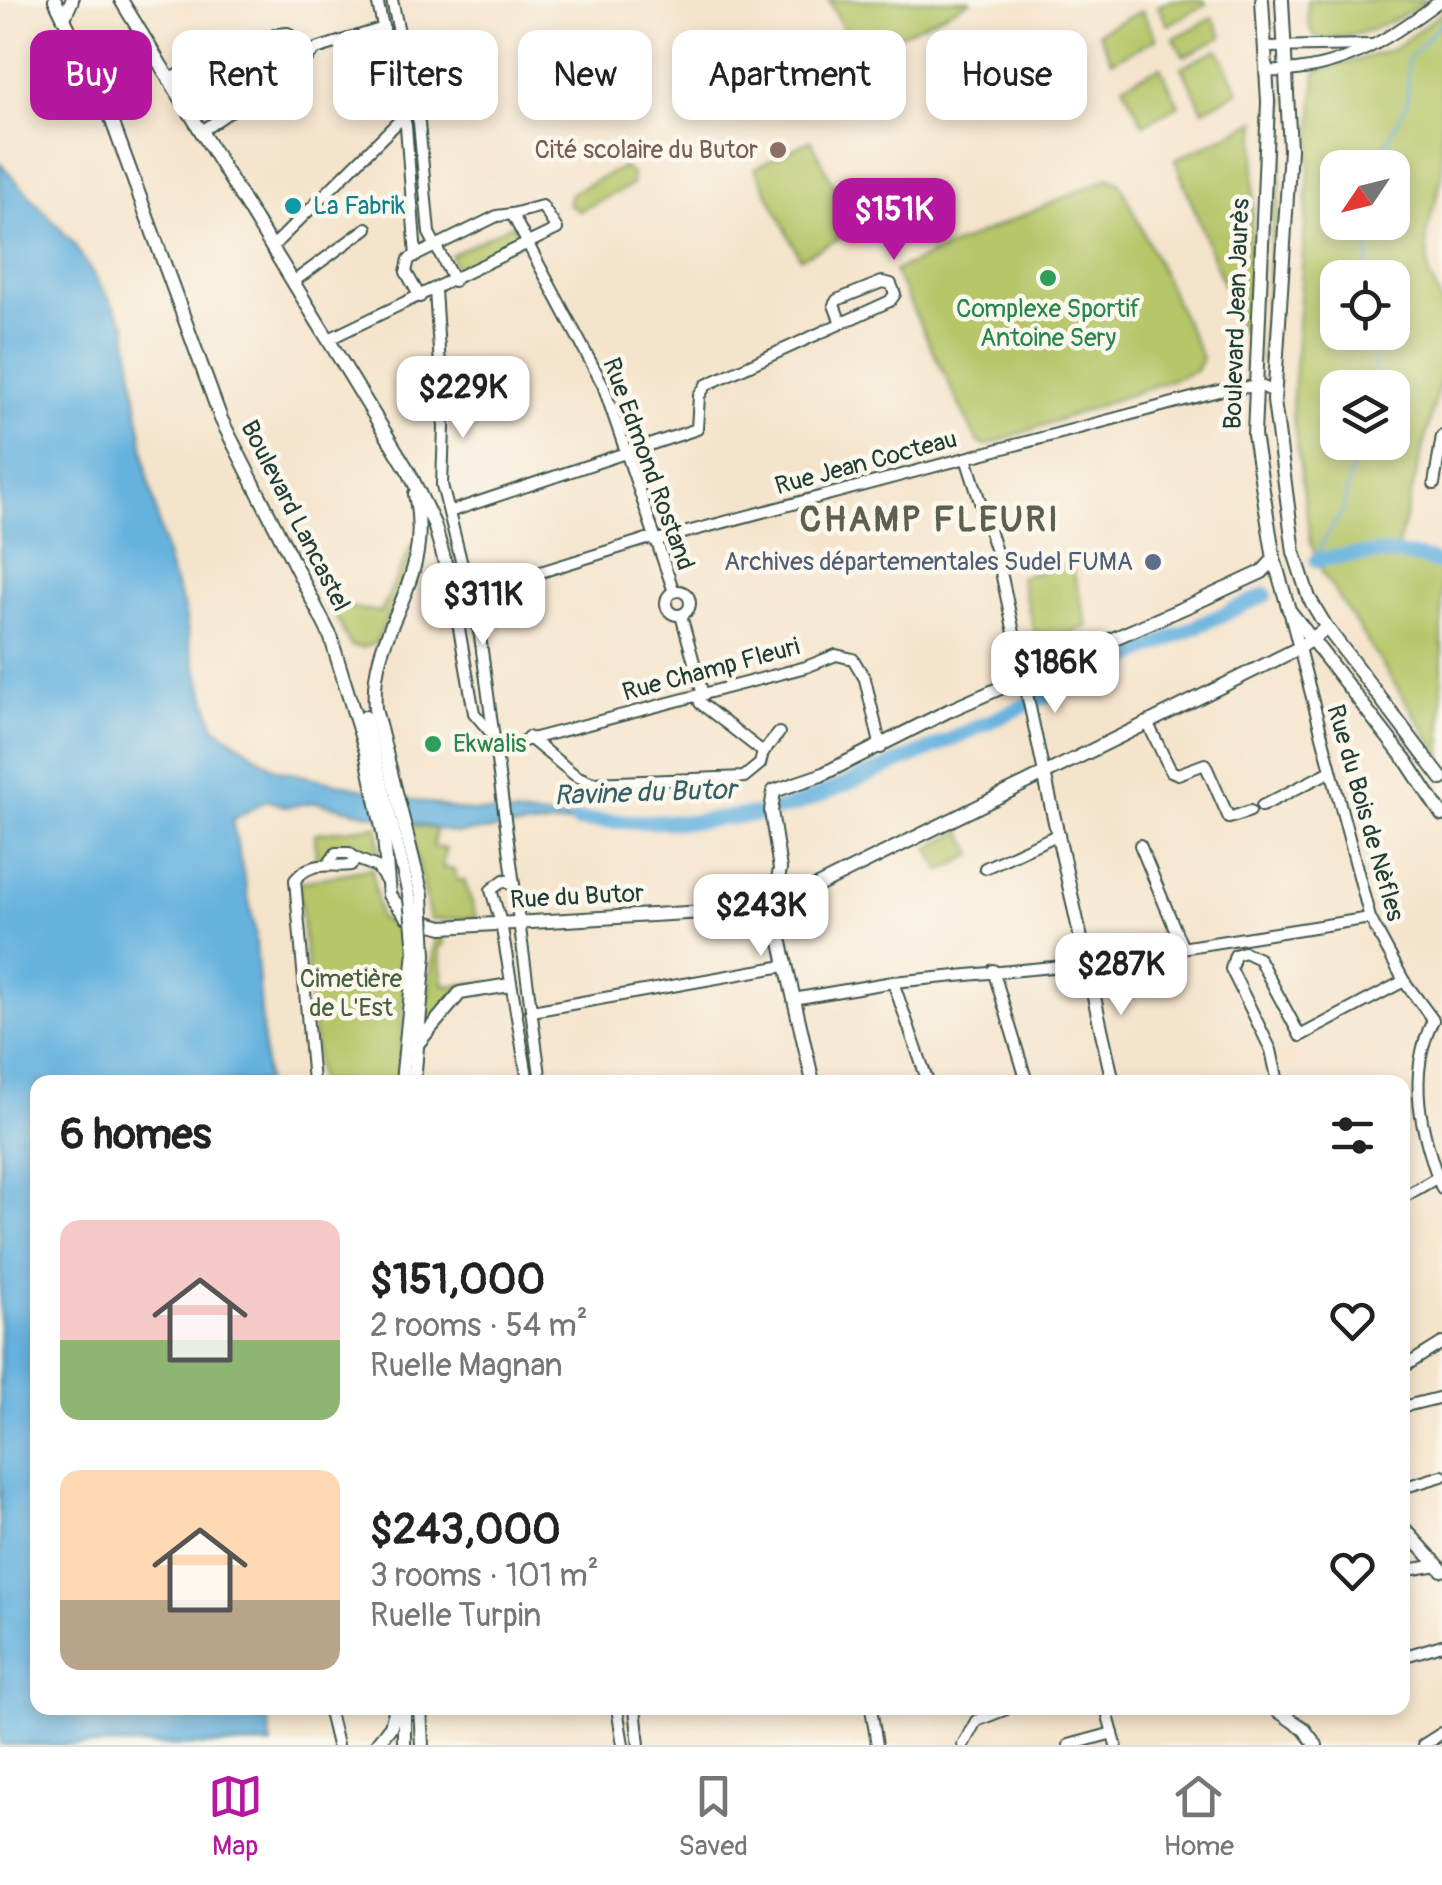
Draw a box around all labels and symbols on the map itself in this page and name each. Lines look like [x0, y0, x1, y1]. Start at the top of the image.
place label: Cité scolaire du Butor [534, 135, 758, 166]
marker: Cité scolaire du Butor [767, 139, 789, 161]
north arrow [1320, 150, 1410, 240]
pin: $151K [824, 178, 964, 263]
place label: La Fabrik [313, 191, 406, 222]
marker: La Fabrik [282, 195, 304, 217]
street label: Boulevard Jean Jaurès [1217, 198, 1257, 430]
marker: Complexe Sportif Antoine Sery [1037, 267, 1059, 289]
place label: Complexe Sportif Antoine Sery [956, 294, 1140, 354]
street label: Rue Edmond Rostand [595, 354, 701, 574]
pin: $229K [393, 356, 533, 441]
street label: Boulevard Lancastel [233, 415, 357, 617]
street label: Rue Jean Cocteau [772, 424, 960, 502]
district label: CHAMP FLEURI [800, 498, 1060, 542]
place label: Archives départementales Sudel FUMA [724, 547, 1133, 578]
marker: Archives départementales Sudel FUMA [1142, 551, 1164, 573]
pin: $311K [413, 563, 553, 648]
street label: Rue Champ Fleuri [619, 631, 803, 709]
pin: $186K [985, 631, 1125, 716]
street label: Rue du Bois de Nèfles [1319, 701, 1411, 925]
place label: Ekwalis [453, 729, 527, 760]
marker: Ekwalis [422, 733, 444, 755]
water label: Ravine du Butor [553, 772, 740, 814]
pin: $243K [691, 874, 831, 959]
street label: Rue du Butor [509, 878, 645, 916]
pin: $287K [1051, 933, 1191, 1018]
park label: Cimetière de L'Est [300, 964, 403, 1024]

